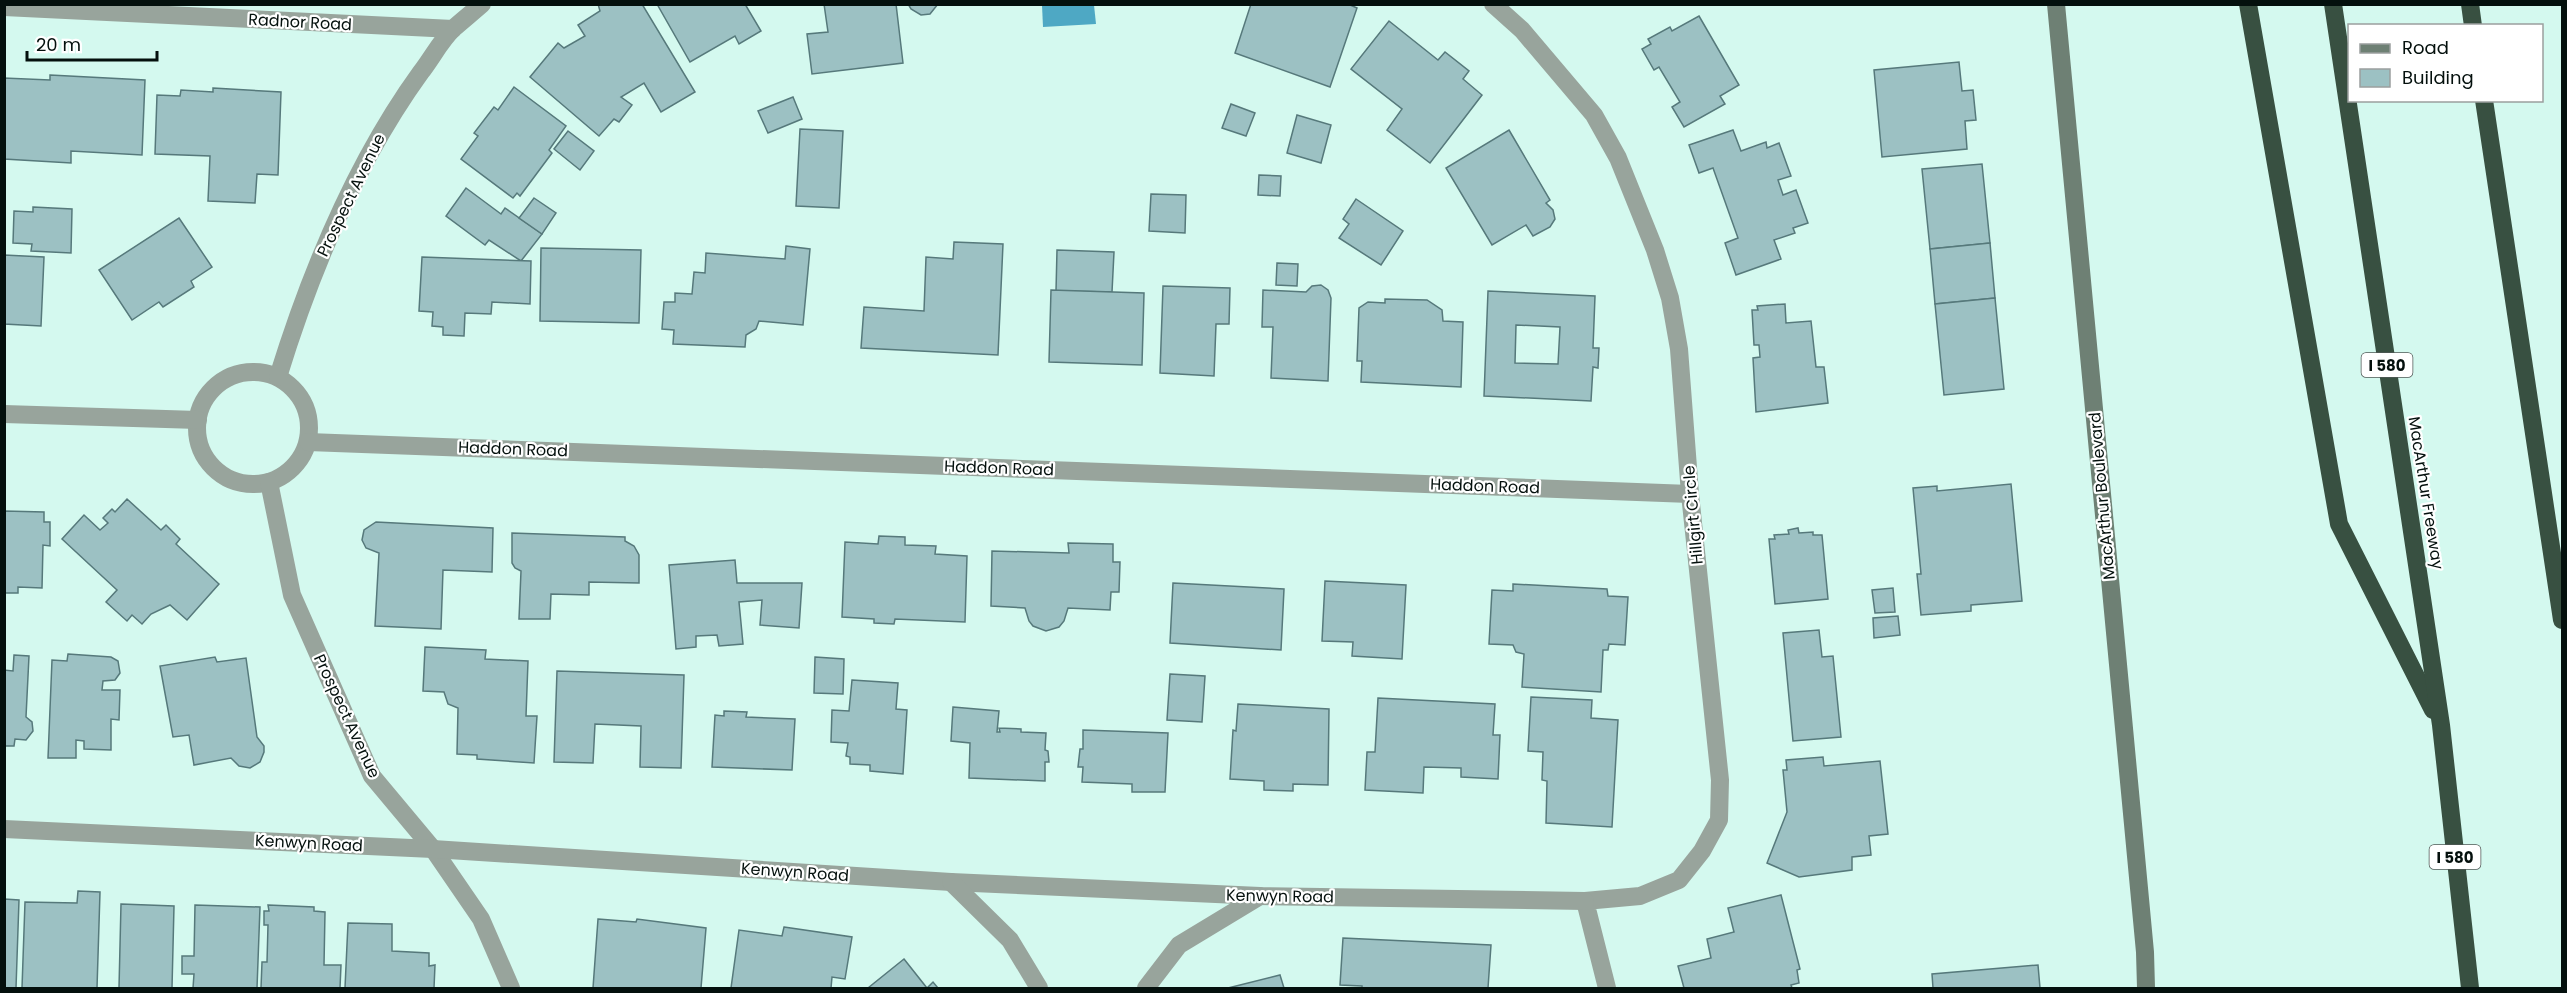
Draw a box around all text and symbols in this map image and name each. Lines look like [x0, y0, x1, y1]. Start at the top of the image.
street label: Radnor Road [248, 8, 352, 36]
scale bar [27, 24, 158, 62]
legend [2348, 24, 2543, 102]
text: 20 m [36, 32, 81, 57]
text: Road [2402, 35, 2449, 60]
text: Building [2402, 65, 2474, 90]
street label: Prospect Avenue [311, 129, 391, 260]
road number: I 580 [2362, 353, 2412, 377]
street label: MacArthur Boulevard [2083, 411, 2121, 581]
street label: MacArthur Freeway [2403, 415, 2449, 571]
street label: Haddon Road [458, 436, 568, 462]
street label: Haddon Road [944, 455, 1054, 481]
street label: Hillgirt Circle [1677, 464, 1709, 566]
street label: Haddon Road [1430, 473, 1540, 499]
street label: Prospect Avenue [308, 650, 386, 782]
street label: Kenwyn Road [254, 829, 364, 857]
road number: I 580 [2430, 845, 2480, 869]
street label: Kenwyn Road [740, 857, 850, 887]
street label: Kenwyn Road [1226, 884, 1334, 908]

